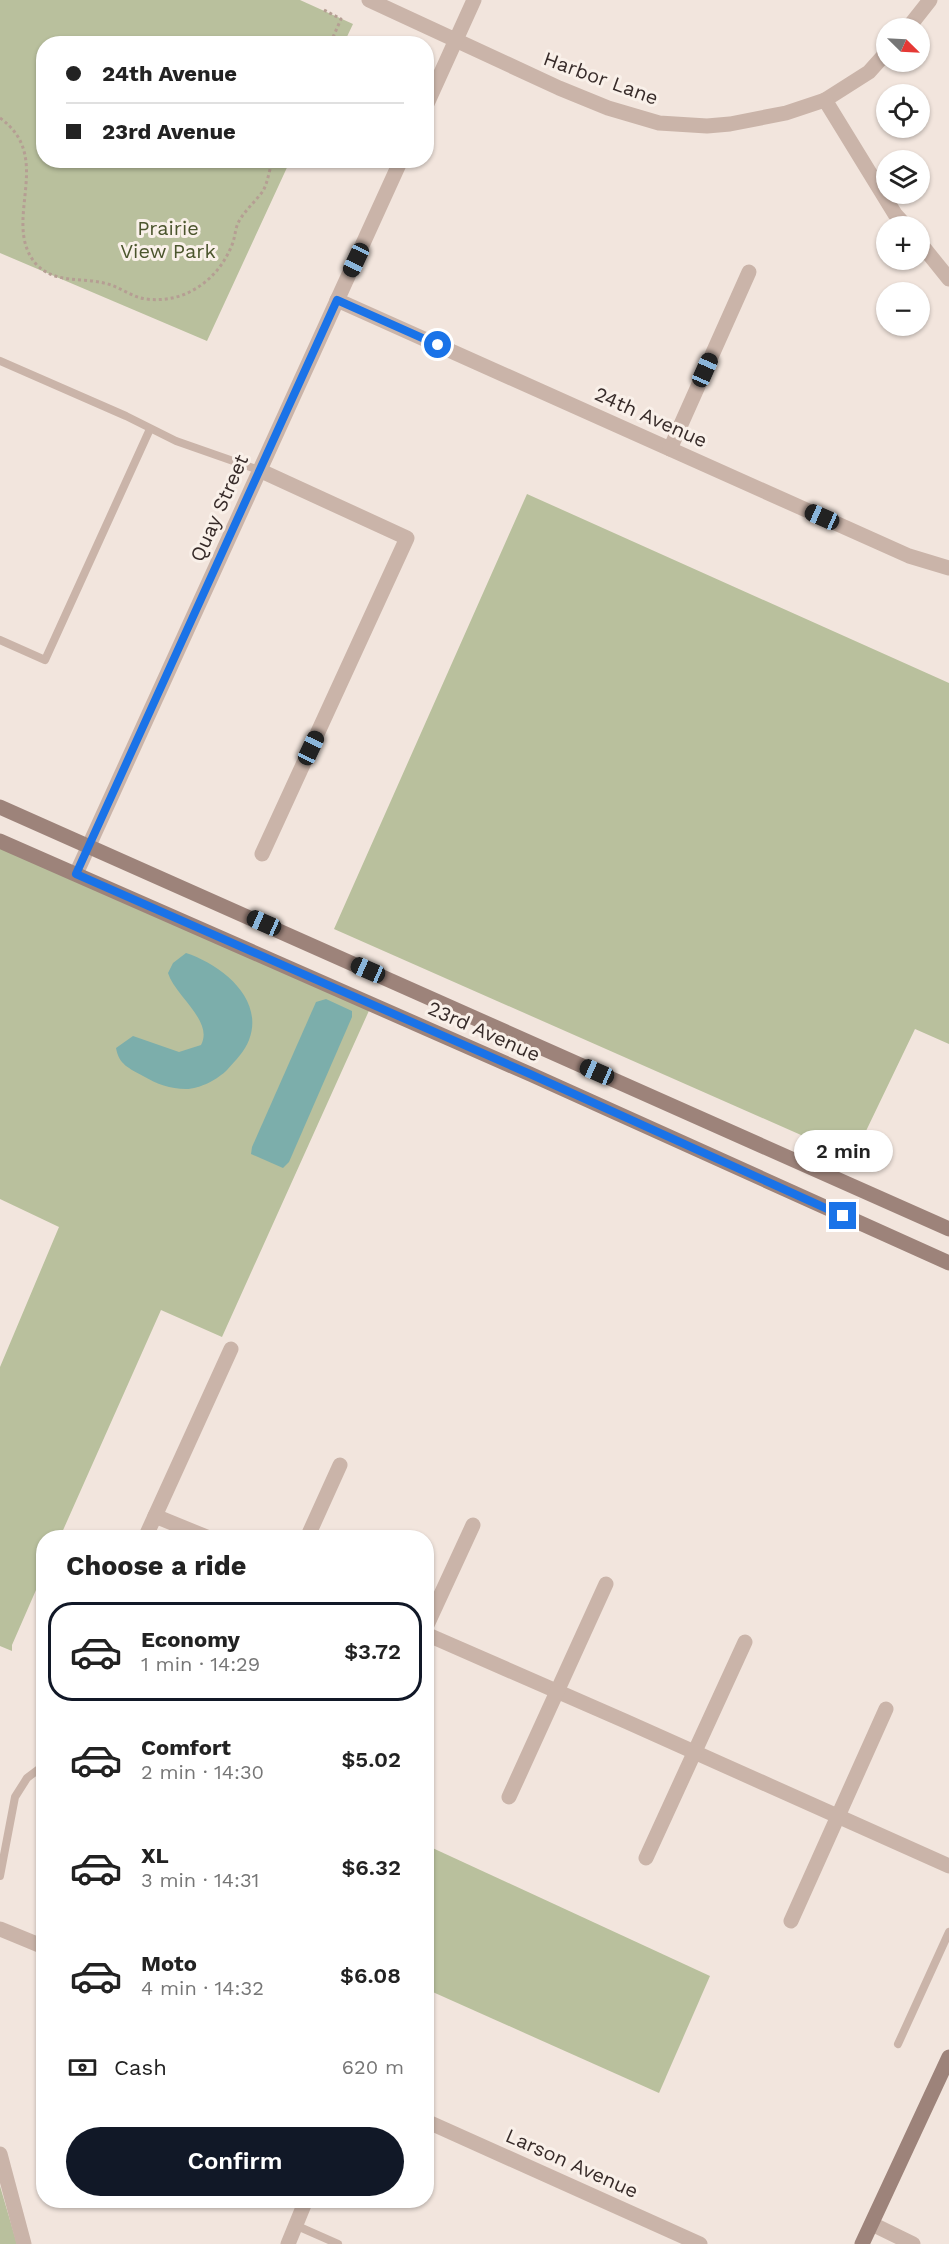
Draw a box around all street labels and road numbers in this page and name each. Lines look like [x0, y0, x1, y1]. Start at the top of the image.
street label: Harbor Lane [540, 46, 662, 110]
street label: 24th Avenue [591, 381, 711, 453]
street label: Quay Street [185, 450, 254, 565]
street label: 23rd Avenue [424, 996, 544, 1066]
street label: Larson Avenue [502, 2123, 642, 2203]

